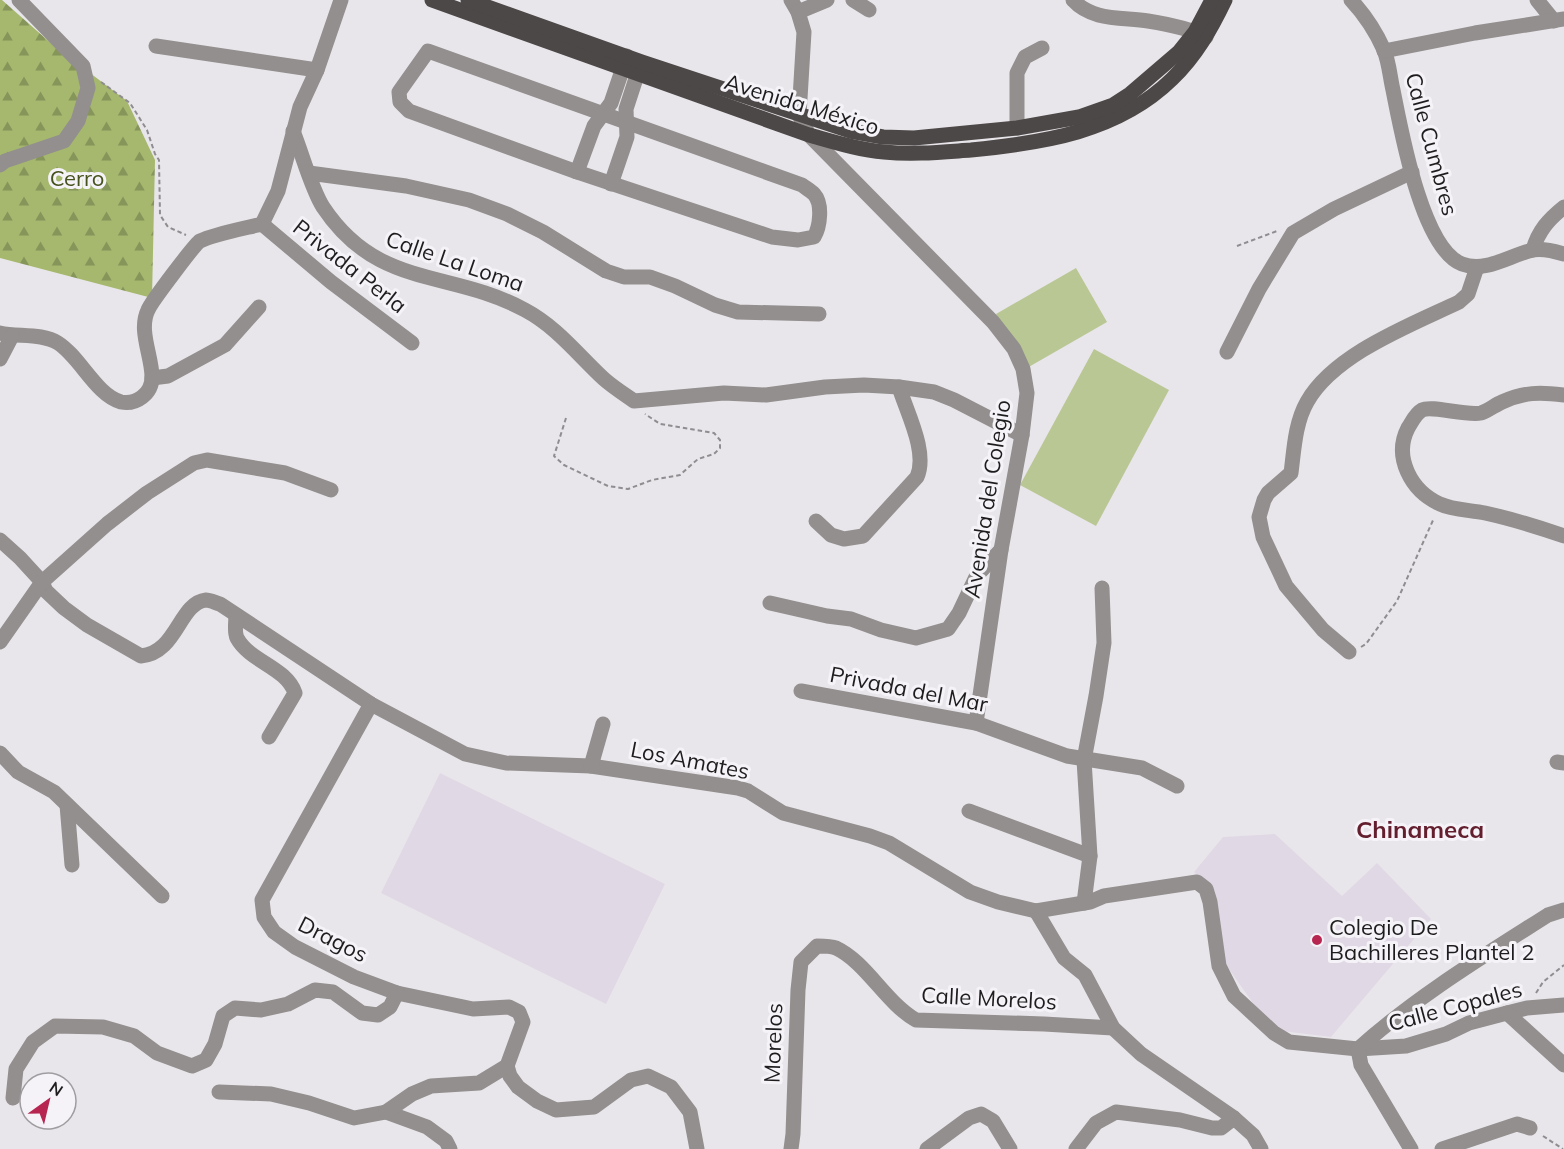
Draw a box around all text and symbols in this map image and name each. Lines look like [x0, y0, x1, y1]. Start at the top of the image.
street label: Avenida México [721, 67, 883, 141]
street label: Calle Cumbres [1399, 69, 1465, 219]
park label: Cerro [50, 164, 104, 192]
street label: Privada Perla [288, 213, 412, 319]
street label: Calle La Loma [382, 224, 528, 298]
street label: Avenida del Colegio [957, 398, 1017, 600]
street label: Privada del Mar [828, 660, 990, 718]
street label: Los Amates [628, 735, 752, 785]
district label: Chinameca [1356, 814, 1484, 844]
street label: Dragos [294, 910, 372, 968]
place label: Colegio De Bachilleres Plantel 2 [1329, 913, 1534, 966]
marker: Colegio De Bachilleres Plantel 2 [1310, 933, 1324, 947]
street label: Calle Copales [1385, 975, 1525, 1037]
street label: Calle Morelos [920, 980, 1058, 1016]
street label: Morelos [758, 1003, 788, 1083]
north arrow [18, 1071, 78, 1131]
text: N [46, 1077, 67, 1100]

